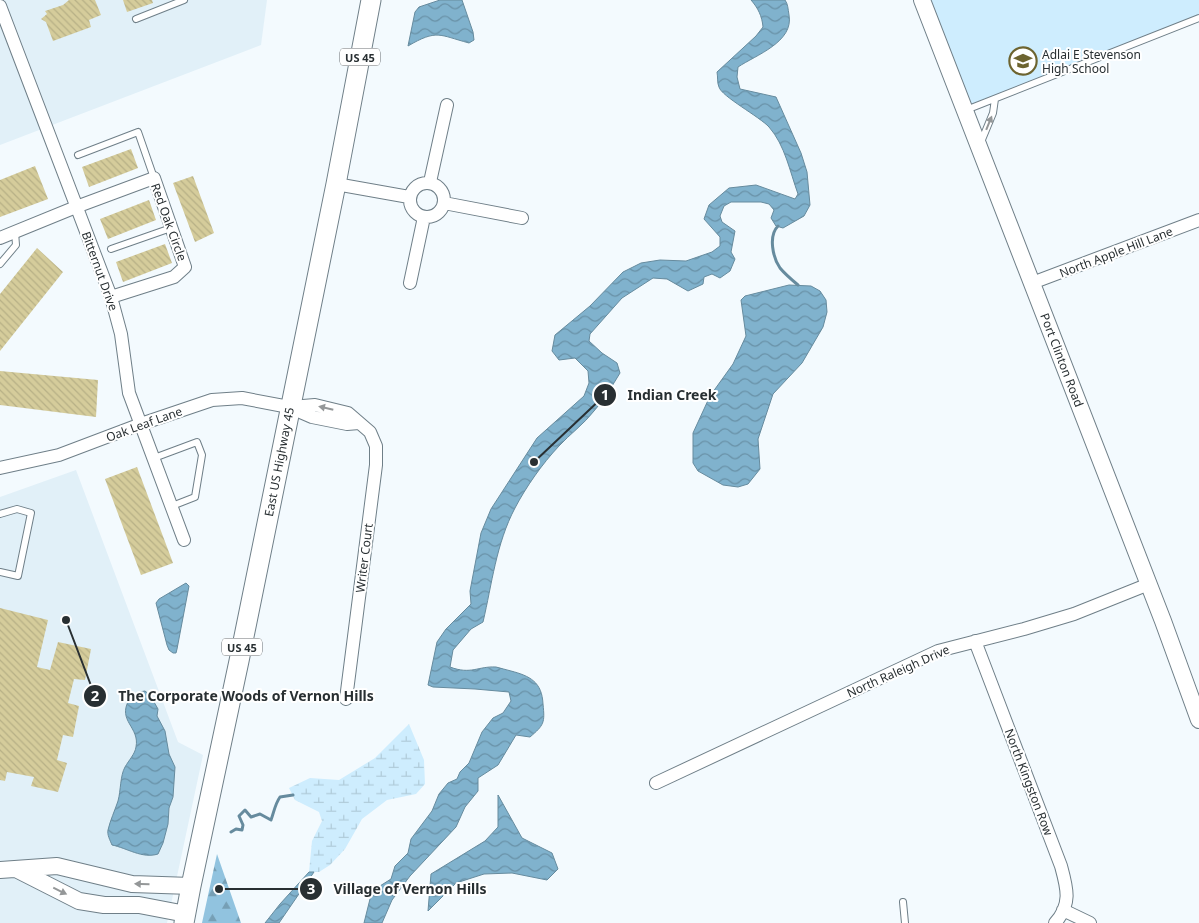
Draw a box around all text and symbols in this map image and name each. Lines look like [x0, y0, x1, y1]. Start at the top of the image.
school or university icon: Adlai E Stevenson High School [1008, 46, 1038, 76]
place label: Adlai E Stevenson High School [1042, 46, 1141, 77]
road number: US 45 [340, 48, 380, 66]
one-way arrow [985, 115, 993, 130]
street label: Red Oak Circle [147, 181, 191, 263]
street label: North Apple Hill Lane [1057, 222, 1175, 281]
street label: Bitternut Drive [78, 229, 122, 313]
street label: Port Clinton Road [1036, 311, 1088, 409]
callout: Indian Creek [593, 381, 727, 410]
text: 1 [601, 384, 609, 404]
text: Indian Creek [627, 385, 717, 404]
street label: Oak Leaf Lane [104, 402, 185, 446]
one-way arrow [319, 404, 334, 412]
street label: East US Highway 45 [260, 406, 298, 518]
street label: Writer Court [351, 522, 377, 594]
road number: US 45 [222, 638, 262, 656]
street label: North Raleigh Drive [844, 641, 952, 701]
callout: The Corporate Woods of Vernon Hills [83, 682, 383, 711]
text: 2 [91, 685, 100, 705]
text: The Corporate Woods of Vernon Hills [118, 686, 374, 705]
street label: North Kingston Row [1001, 726, 1057, 838]
callout: Village of Vernon Hills [299, 874, 497, 903]
text: 3 [307, 878, 315, 898]
text: Village of Vernon Hills [334, 879, 486, 898]
one-way arrow [134, 880, 150, 888]
one-way arrow [53, 887, 67, 895]

